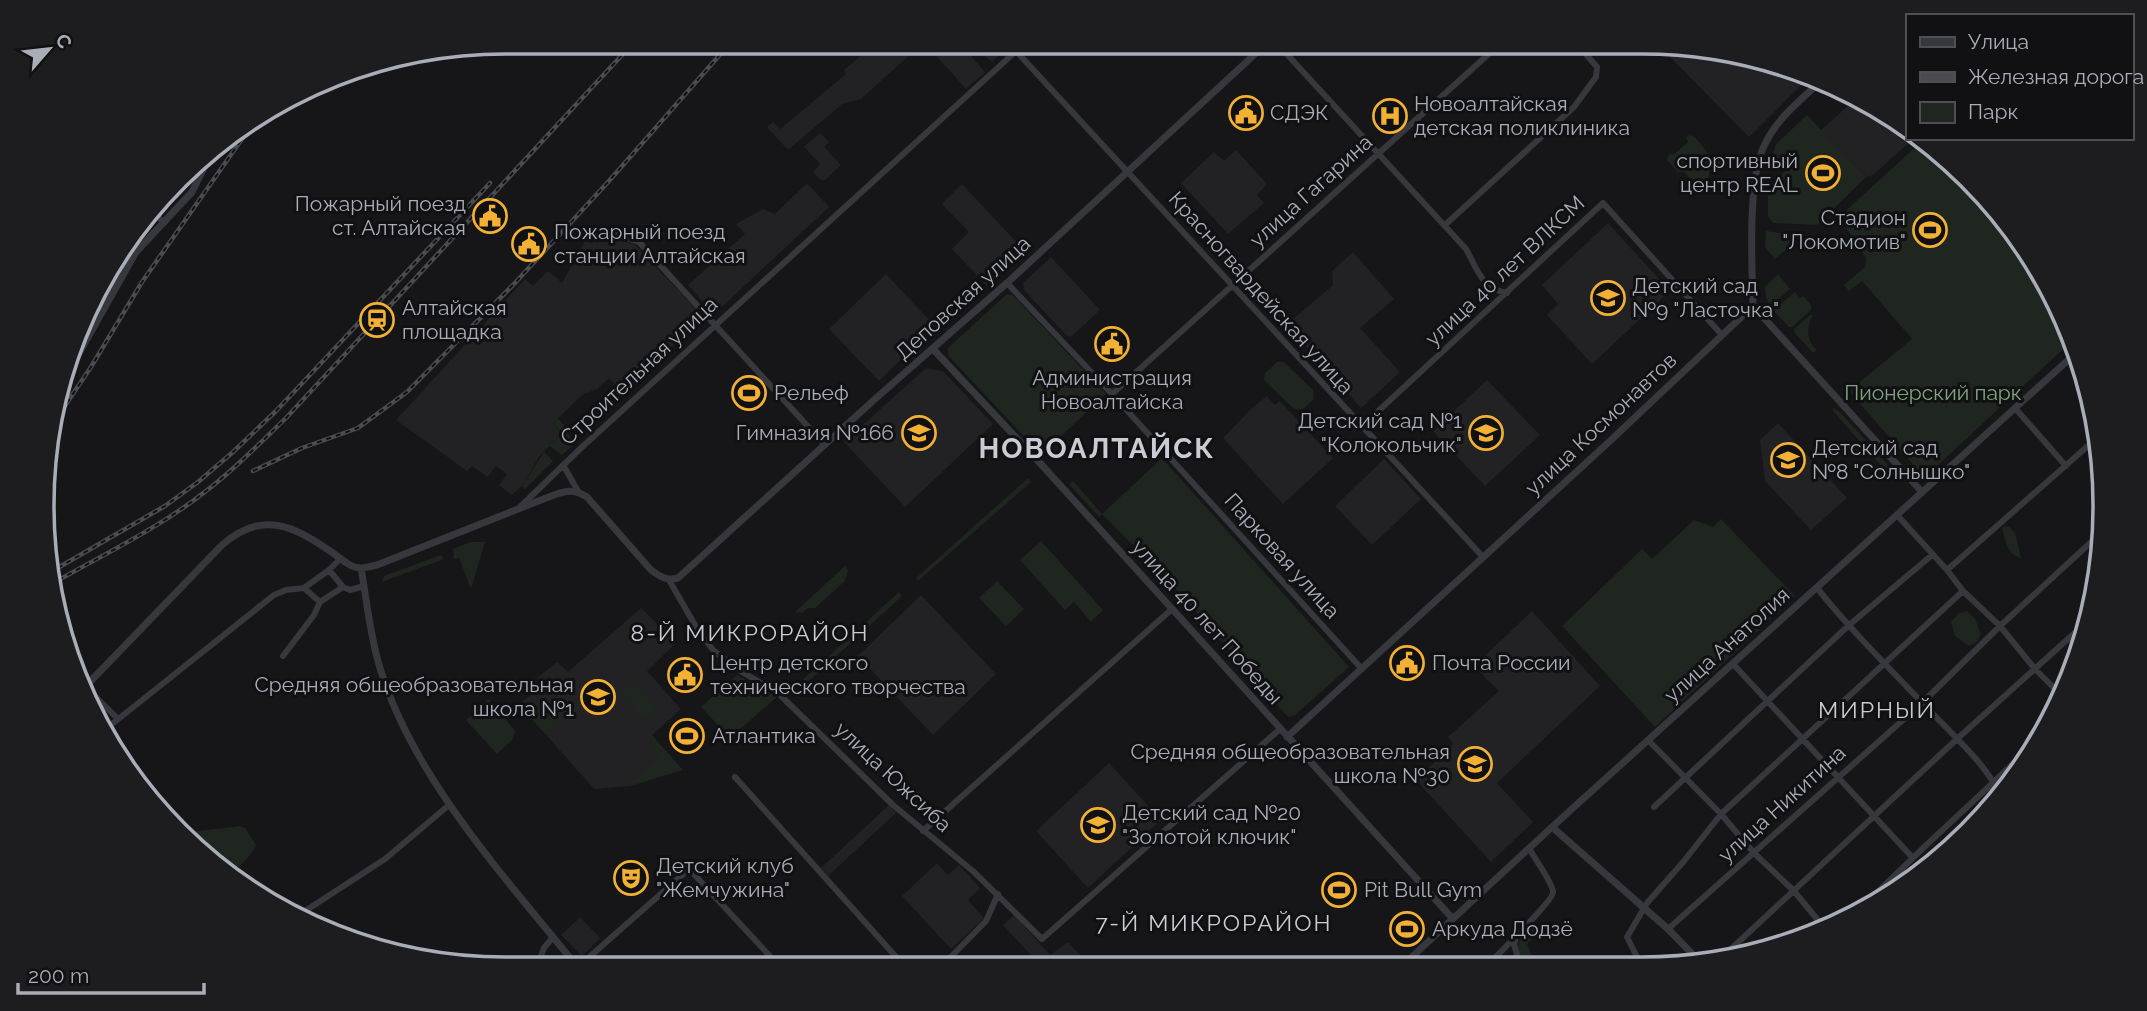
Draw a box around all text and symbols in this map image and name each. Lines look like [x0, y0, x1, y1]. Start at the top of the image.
north arrow [14, 14, 84, 84]
legend [1906, 14, 2133, 140]
text: Улица [1968, 29, 2029, 54]
text: С [51, 30, 77, 52]
text: Железная дорога [1968, 64, 2144, 89]
place label: Новоалтайская детская поликлиника [1414, 91, 1630, 140]
public building icon: СДЭК [1227, 94, 1265, 132]
hospital icon: Новоалтайская детская поликлиника [1371, 97, 1409, 135]
text: Парк [1968, 99, 2018, 124]
place label: СДЭК [1270, 100, 1328, 125]
street label: улица Гагарина [1244, 129, 1377, 252]
place label: спортивный центр REAL [1676, 148, 1798, 197]
sports icon: спортивный центр REAL [1804, 154, 1842, 192]
street label: Красногвардейская улица [1164, 186, 1359, 399]
street label: улица 40 лет ВЛКСМ [1420, 190, 1589, 351]
place label: Пожарный поезд ст. Алтайская [295, 191, 466, 240]
public building icon: Пожарный поезд ст. Алтайская [471, 197, 509, 235]
place label: Стадион "Локомотив" [1782, 205, 1906, 254]
sports icon: Стадион "Локомотив" [1911, 211, 1949, 249]
place label: Пожарный поезд станции Алтайская [554, 219, 746, 268]
public building icon: Пожарный поезд станции Алтайская [510, 225, 548, 263]
street label: Деповская улица [890, 231, 1035, 365]
place label: Детский сад №9 "Ласточка" [1632, 273, 1779, 322]
school or university icon: Детский сад №9 "Ласточка" [1589, 279, 1627, 317]
street label: Строительная улица [555, 291, 722, 450]
place label: Алтайская площадка [402, 295, 507, 344]
station icon: Алтайская площадка [358, 301, 396, 339]
public building icon: Администрация Новоалтайска [1093, 325, 1131, 363]
street label: улица Космонавтов [1520, 347, 1681, 500]
place label: Администрация Новоалтайска [1032, 365, 1192, 414]
sports icon: Рельеф [730, 374, 768, 412]
place label: Рельеф [774, 380, 849, 405]
park label: Пионерский парк [1844, 380, 2022, 405]
place label: Детский сад №1 "Колокольчик" [1298, 408, 1462, 457]
school or university icon: Гимназия №166 [900, 414, 938, 452]
school or university icon: Детский сад №1 "Колокольчик" [1467, 414, 1505, 452]
place label: Гимназия №166 [736, 420, 894, 445]
district label: НОВОАЛТАЙСК [978, 432, 1216, 465]
place label: Детский сад №8 "Солнышко" [1812, 435, 1970, 484]
school or university icon: Детский сад №8 "Солнышко" [1769, 441, 1807, 479]
street label: Парковая улица [1220, 488, 1345, 623]
street label: улица 40 лет Победы [1127, 534, 1288, 709]
street label: улица Анатолия [1659, 582, 1794, 707]
district label: 8-Й МИКРОРАЙОН [631, 619, 869, 646]
public building icon: Почта России [1388, 644, 1426, 682]
place label: Центр детского технического творчества [710, 650, 966, 699]
place label: Почта России [1432, 650, 1571, 675]
public building icon: Центр детского технического творчества [666, 656, 704, 694]
place label: Средняя общеобразовательная школа №1 [254, 672, 574, 721]
school or university icon: Средняя общеобразовательная школа №1 [579, 678, 617, 716]
district label: МИРНЫЙ [1818, 696, 1936, 723]
street label: улица Южсиба [830, 716, 957, 837]
sports icon: Атлантика [668, 717, 706, 755]
place label: Атлантика [712, 723, 816, 748]
place label: Средняя общеобразовательная школа №30 [1130, 739, 1450, 788]
street label: улица Никитина [1713, 740, 1850, 867]
school or university icon: Средняя общеобразовательная школа №30 [1456, 745, 1494, 783]
place label: Детский сад №20 "Золотой ключик" [1122, 800, 1301, 849]
school or university icon: Детский сад №20 "Золотой ключик" [1079, 806, 1117, 844]
place label: Детский клуб "Жемчужина" [656, 853, 794, 902]
theatre icon: Детский клуб "Жемчужина" [612, 859, 650, 897]
sports icon: Pit Bull Gym [1320, 871, 1358, 909]
place label: Pit Bull Gym [1364, 877, 1482, 902]
district label: 7-Й МИКРОРАЙОН [1096, 909, 1332, 936]
sports icon: Аркуда Додзё [1388, 910, 1426, 948]
place label: Аркуда Додзё [1432, 916, 1573, 941]
scale bar [18, 951, 203, 995]
text: 200 m [28, 963, 89, 988]

